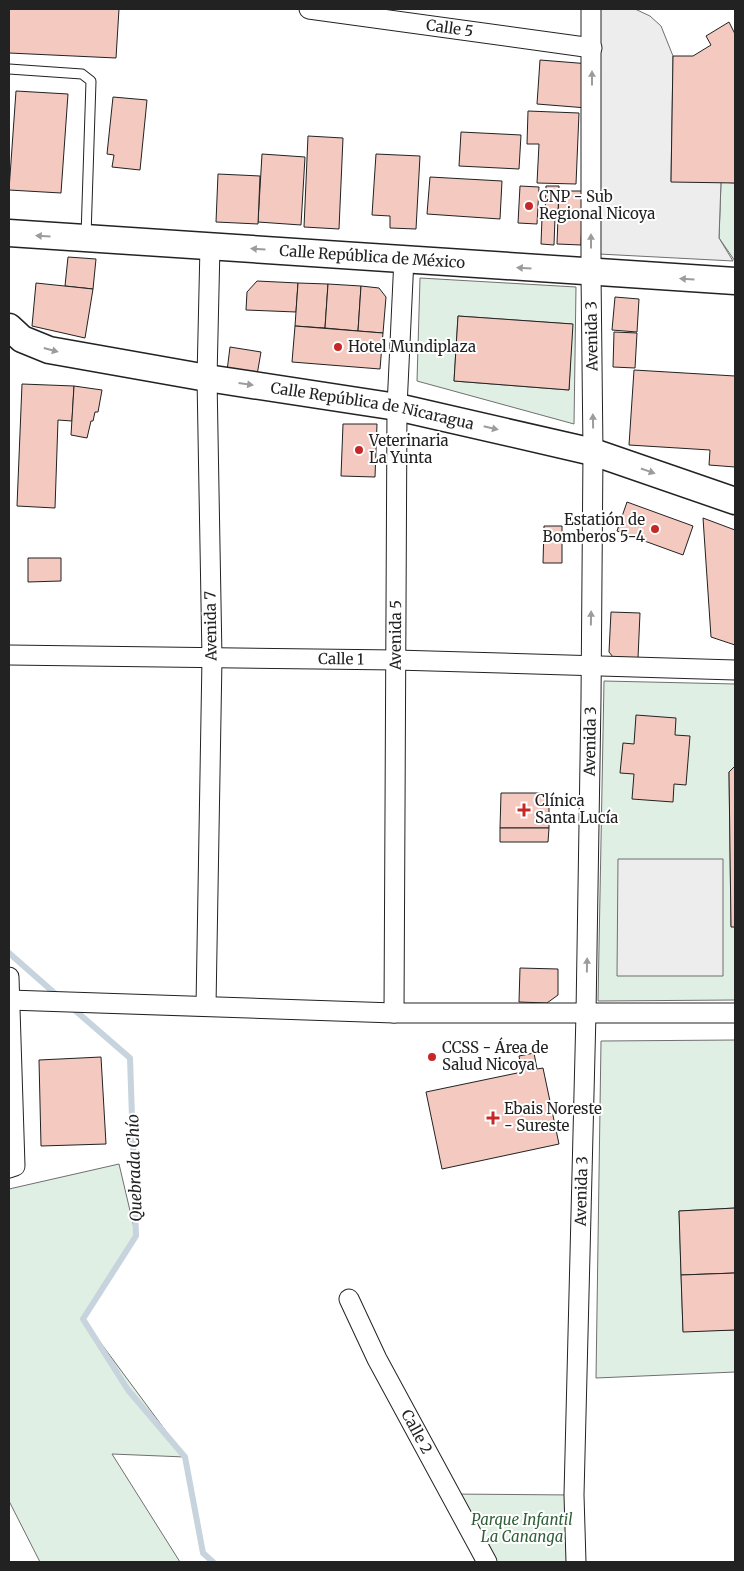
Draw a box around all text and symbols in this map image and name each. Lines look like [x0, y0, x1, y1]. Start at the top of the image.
street label: Calle 5 [425, 15, 475, 41]
one-way arrow [588, 70, 596, 86]
place label: CNP - Sub Regional Nicoya [539, 187, 655, 223]
marker: CNP - Sub Regional Nicoya [523, 200, 535, 212]
one-way arrow [35, 231, 51, 239]
one-way arrow [587, 232, 595, 248]
street label: Calle República de México [279, 241, 466, 272]
one-way arrow [249, 245, 265, 253]
one-way arrow [516, 264, 532, 272]
one-way arrow [678, 274, 694, 282]
street label: Avenida 3 [581, 301, 602, 372]
place label: Hotel Mundiplaza [348, 337, 476, 356]
marker: Hotel Mundiplaza [332, 341, 344, 353]
one-way arrow [44, 346, 59, 354]
street label: Calle República de Nicaragua [269, 378, 476, 433]
one-way arrow [238, 380, 254, 388]
one-way arrow [589, 412, 597, 428]
one-way arrow [484, 424, 499, 432]
place label: Veterinaria La Yunta [368, 431, 449, 467]
marker: Veterinaria La Yunta [353, 444, 365, 456]
one-way arrow [641, 467, 656, 475]
place label: Estatión de Bomberos 5-4 [543, 510, 645, 546]
marker: Estatión de Bomberos 5-4 [649, 523, 661, 535]
street label: Avenida 7 [200, 590, 221, 662]
street label: Avenida 5 [386, 600, 405, 671]
one-way arrow [587, 610, 595, 626]
street label: Calle 1 [318, 649, 364, 669]
street label: Avenida 3 [580, 706, 600, 777]
place label: Clínica Santa Lucía [535, 791, 618, 827]
marker: Clínica Santa Lucía [517, 803, 531, 817]
one-way arrow [583, 956, 591, 972]
place label: CCSS - Área de Salud Nicoya [442, 1037, 548, 1074]
marker: CCSS - Área de Salud Nicoya [426, 1051, 438, 1063]
place label: Ebais Noreste - Sureste [504, 1099, 602, 1135]
marker: Ebais Noreste - Sureste [486, 1111, 500, 1125]
water label: Quebrada Chío [122, 1114, 146, 1222]
street label: Avenida 3 [571, 1156, 591, 1227]
street label: Calle 2 [397, 1406, 437, 1457]
park label: Parque Infantil La Cananga [471, 1510, 573, 1546]

